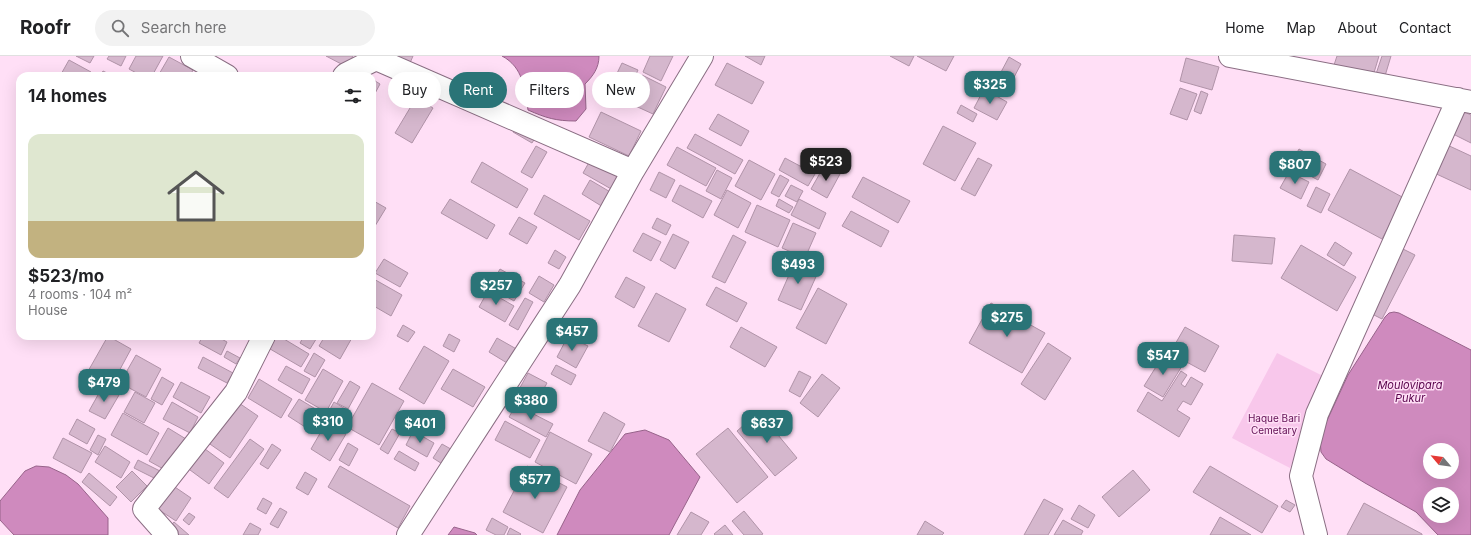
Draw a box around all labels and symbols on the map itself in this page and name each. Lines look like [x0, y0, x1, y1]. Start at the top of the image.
pin: $325 [966, 71, 1014, 105]
pin: $523 [802, 148, 850, 182]
pin: $807 [1271, 151, 1319, 185]
pin: $493 [774, 251, 822, 285]
pin: $257 [472, 272, 520, 306]
pin: $275 [983, 304, 1031, 338]
pin: $457 [548, 318, 596, 352]
pin: $547 [1139, 342, 1187, 376]
pin: $479 [80, 369, 128, 403]
water label: Moulovipara Pukur [1377, 378, 1443, 405]
pin: $380 [507, 387, 555, 421]
pin: $310 [304, 408, 352, 442]
pin: $401 [396, 410, 444, 444]
pin: $637 [743, 410, 791, 444]
park label: Haque Bari Cemetary [1248, 412, 1300, 436]
north arrow [1423, 443, 1459, 479]
pin: $577 [511, 466, 559, 500]

